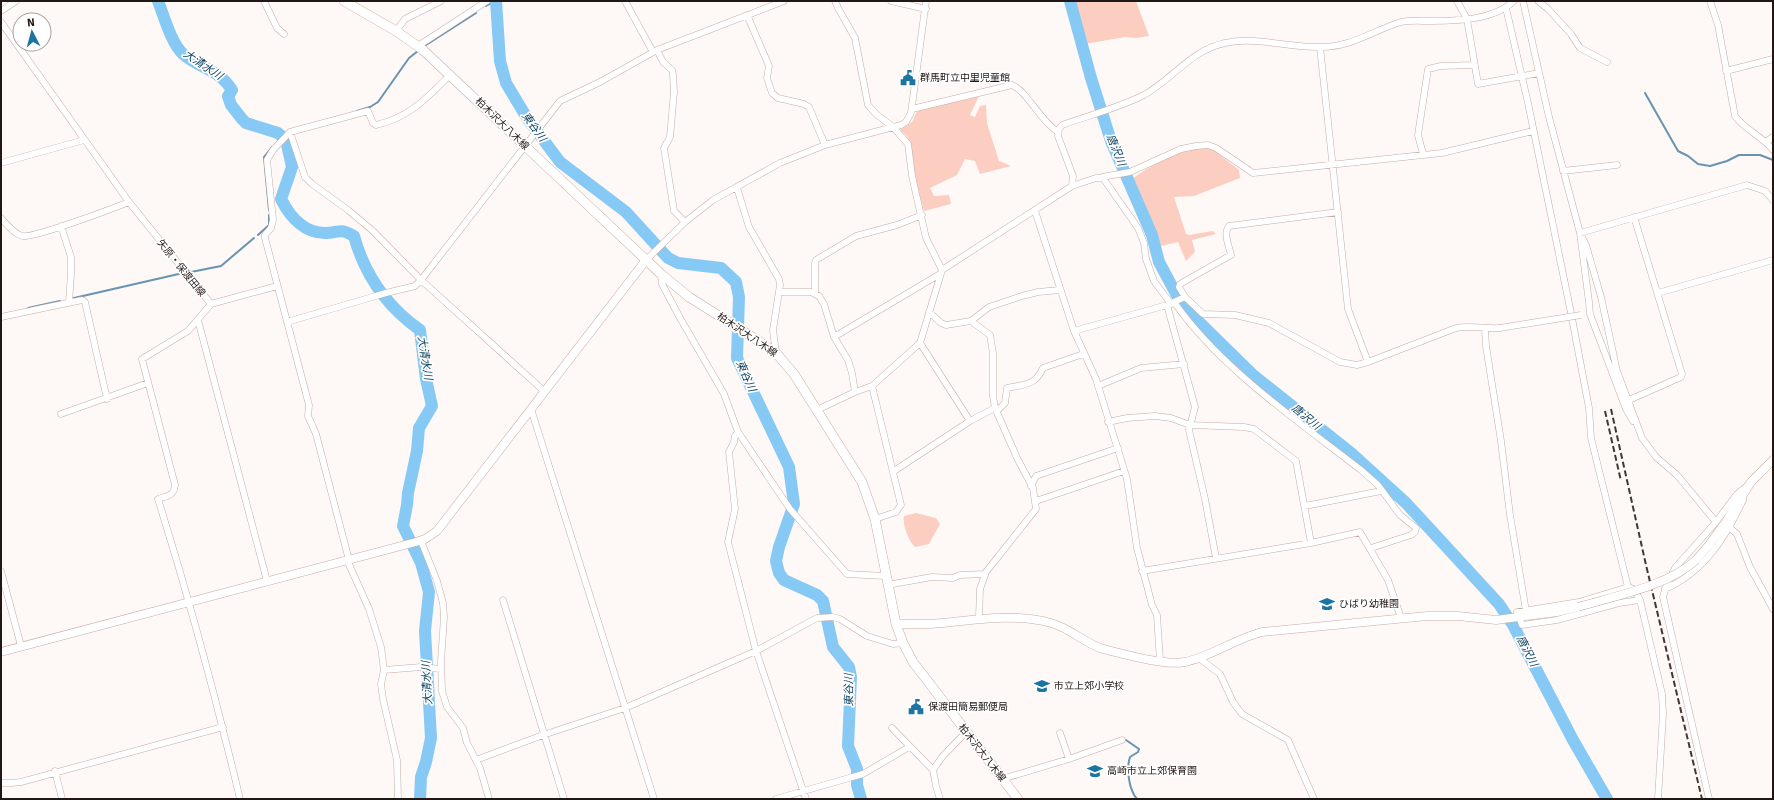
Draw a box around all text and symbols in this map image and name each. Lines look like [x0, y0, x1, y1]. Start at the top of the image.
north arrow [12, 12, 52, 52]
text: N [27, 16, 35, 29]
water label: 大清水川 [181, 47, 226, 83]
public building icon: 群馬町立中里児童館 [899, 69, 917, 87]
place label: 群馬町立中里児童館 [920, 72, 1010, 84]
street label: 柏木沢大八木線 [473, 95, 531, 153]
water label: 東谷川 [519, 110, 550, 145]
water label: 唐沢川 [1104, 132, 1129, 169]
street label: 矢原・保渡田線 [154, 237, 208, 299]
street label: 柏木沢大八木線 [715, 310, 779, 360]
water label: 大清水川 [415, 335, 435, 382]
water label: 東谷川 [733, 358, 759, 395]
water label: 唐沢川 [1289, 402, 1324, 433]
school or university icon: ひばり幼稚園 [1318, 595, 1336, 613]
place label: ひばり幼稚園 [1339, 598, 1399, 610]
water label: 唐沢川 [1514, 633, 1541, 670]
water label: 大清水川 [419, 660, 435, 705]
water label: 東谷川 [842, 672, 856, 707]
school or university icon: 市立上郊小学校 [1033, 677, 1051, 695]
place label: 市立上郊小学校 [1054, 680, 1124, 692]
public building icon: 保渡田簡易郵便局 [907, 698, 925, 716]
place label: 保渡田簡易郵便局 [928, 701, 1008, 713]
street label: 柏木沢大八木線 [956, 722, 1008, 784]
school or university icon: 高崎市立上郊保育園 [1086, 762, 1104, 780]
place label: 高崎市立上郊保育園 [1107, 765, 1197, 777]

